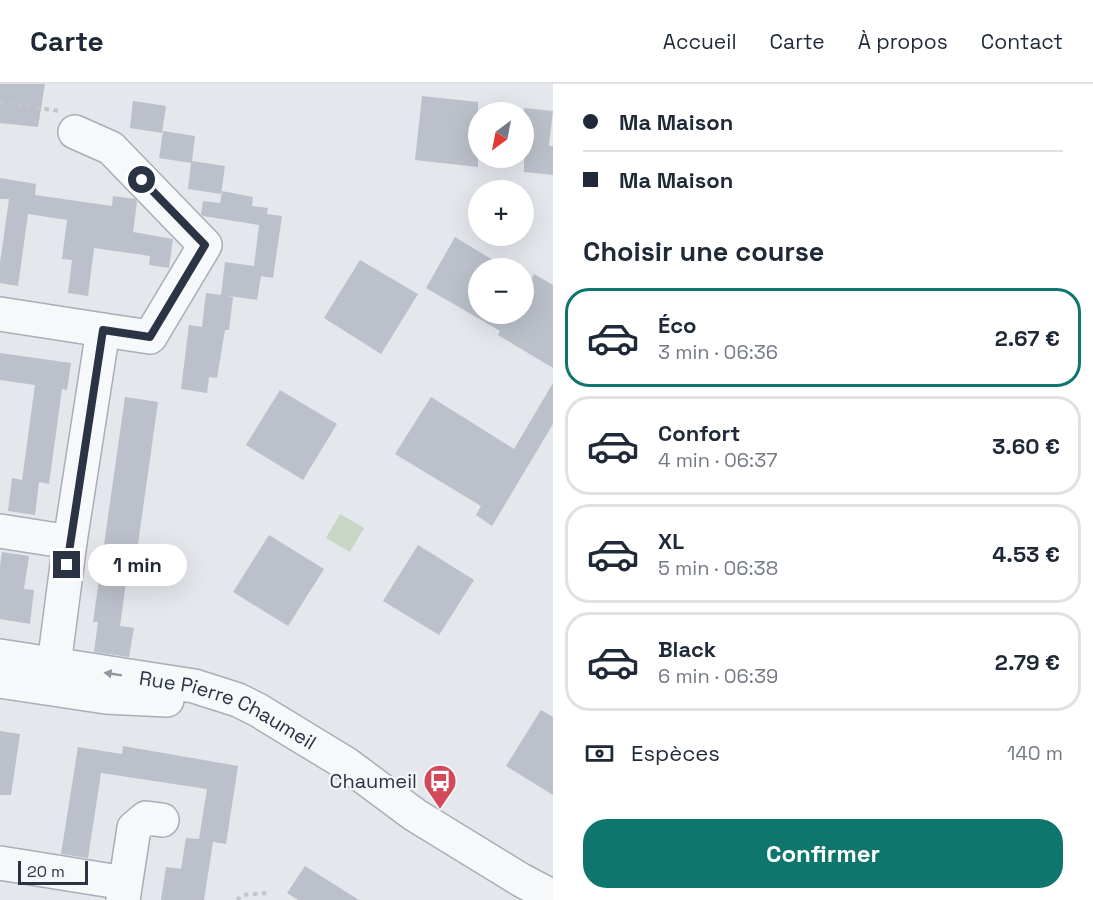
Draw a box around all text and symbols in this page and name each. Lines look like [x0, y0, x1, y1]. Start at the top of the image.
text: Carte [30, 23, 104, 59]
text: Accueil [663, 28, 737, 55]
text: Carte [770, 28, 825, 55]
text: À propos [858, 28, 948, 55]
text: Contact [981, 28, 1063, 55]
north arrow [468, 102, 534, 168]
map controls [468, 102, 534, 324]
text: Ma Maison [619, 108, 733, 136]
route start [128, 166, 155, 193]
text: Ma Maison [619, 166, 733, 194]
button: + [468, 180, 534, 246]
text: Choisir une course [583, 234, 824, 269]
button: − [468, 258, 534, 324]
icon: car [586, 311, 640, 365]
text: Éco [658, 311, 697, 339]
text: 2.67 € [995, 324, 1060, 352]
text: 3 min · 06:36 [658, 339, 778, 365]
icon: car [586, 419, 640, 473]
text: Confort [658, 419, 740, 447]
text: 3.60 € [992, 432, 1060, 460]
text: 4 min · 06:37 [658, 447, 778, 473]
icon: car [586, 527, 640, 581]
text: XL [658, 527, 684, 555]
text: 4.53 € [992, 540, 1060, 568]
callout: 1 min [88, 544, 187, 586]
route end [53, 551, 80, 578]
text: 1 min [113, 552, 162, 578]
text: 5 min · 06:38 [658, 555, 778, 581]
icon: car [586, 635, 640, 689]
text: Black [658, 635, 716, 663]
text: 2.79 € [995, 648, 1060, 676]
text: 6 min · 06:39 [658, 663, 778, 689]
street label: Rue Pierre Chaumeil [137, 665, 321, 755]
one-way arrow [104, 669, 123, 678]
icon: cash [583, 737, 616, 770]
text: Espèces [631, 739, 720, 767]
text: 140 m [1007, 740, 1063, 766]
bus stop icon: Chaumeil [422, 763, 458, 810]
place label: Chaumeil [330, 768, 417, 794]
button: Confirmer [583, 819, 1063, 888]
scale bar [18, 858, 88, 886]
text: 20 m [27, 861, 65, 882]

